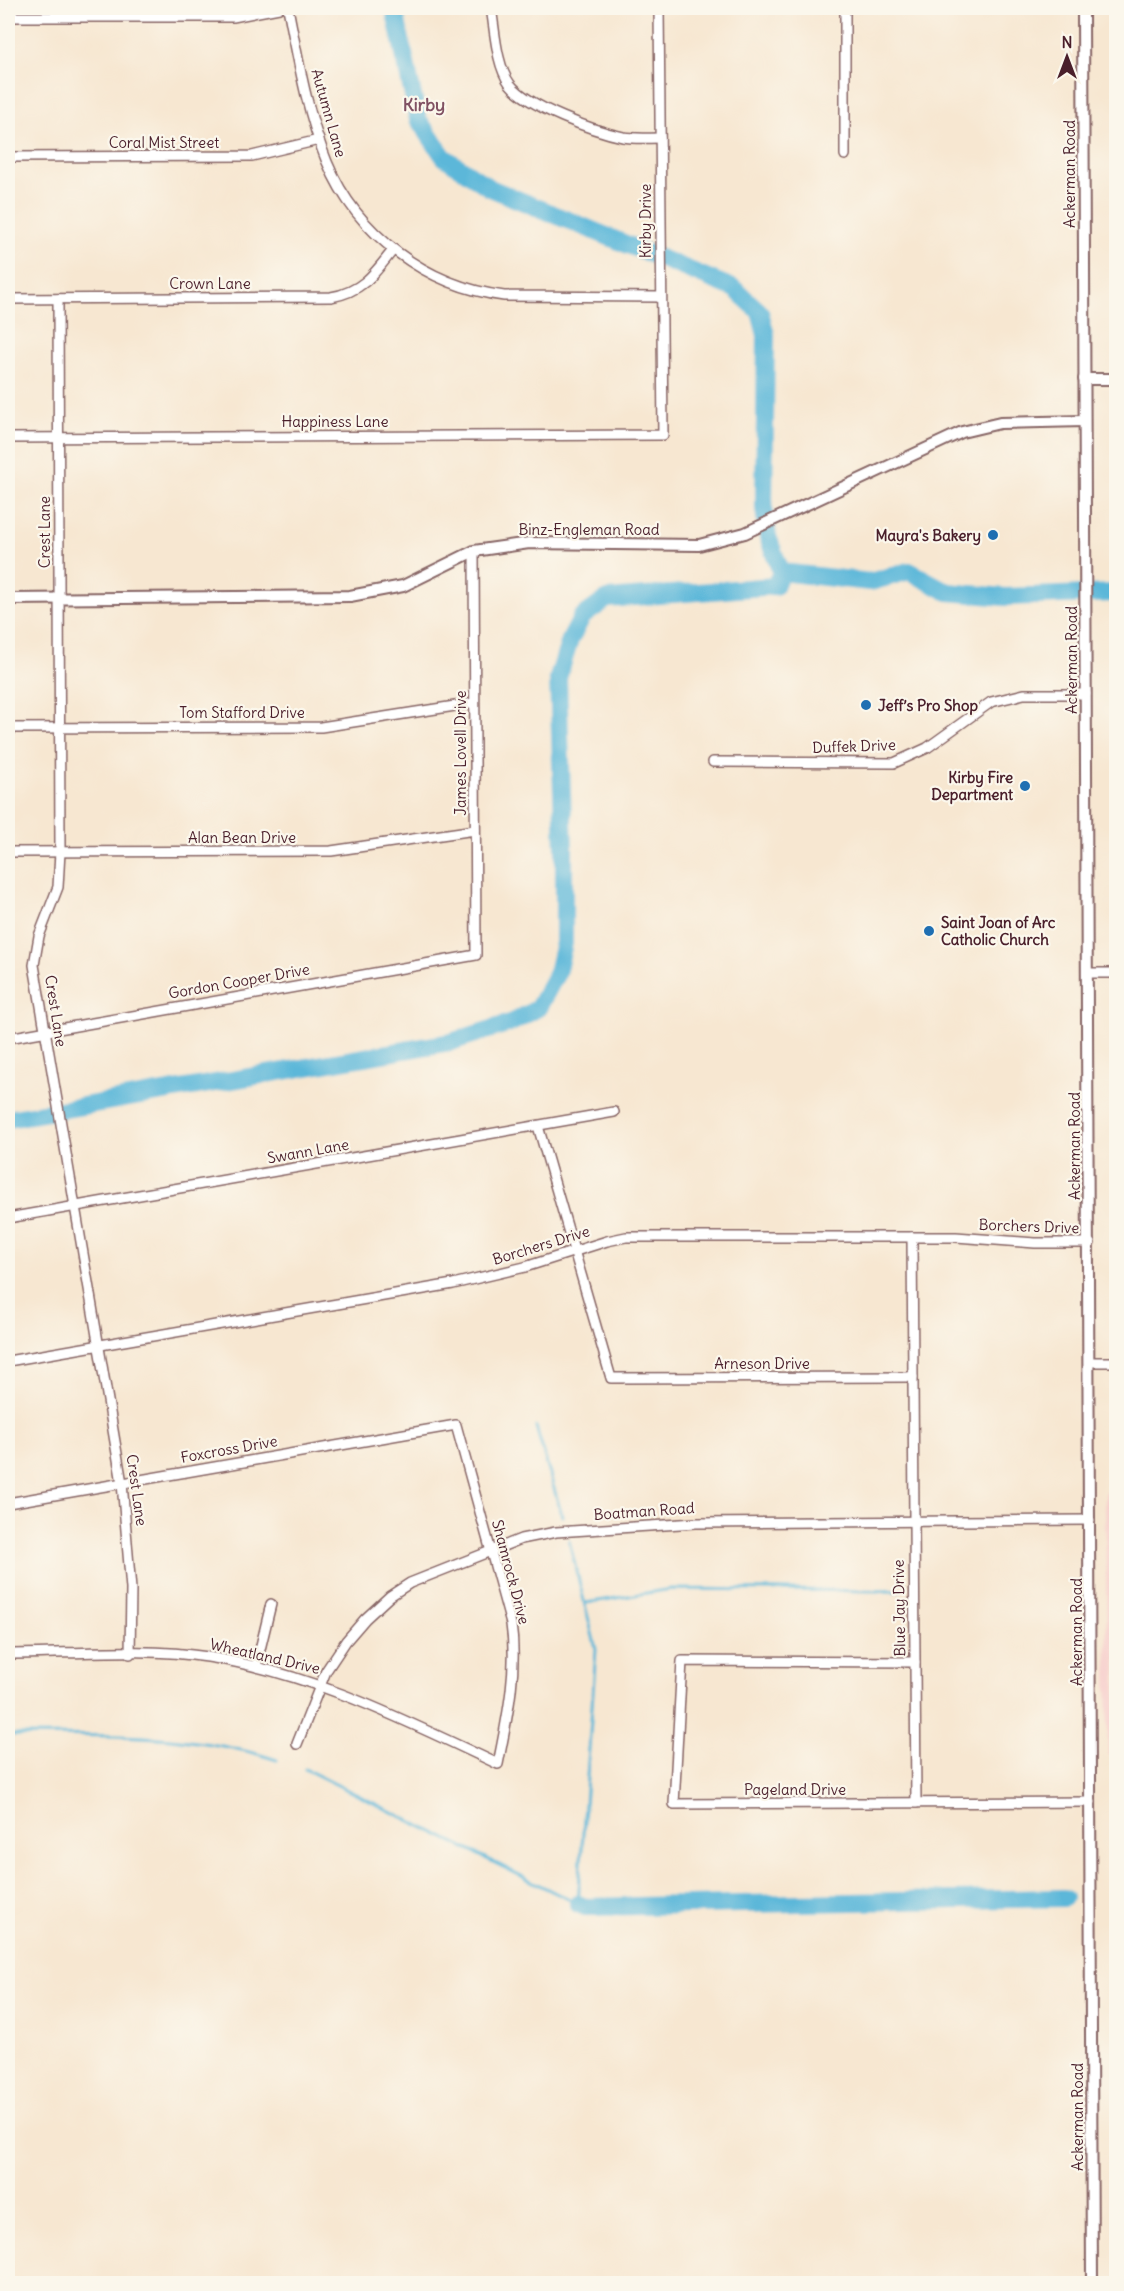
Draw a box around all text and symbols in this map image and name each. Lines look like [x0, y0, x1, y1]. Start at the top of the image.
north arrow [1037, 27, 1097, 87]
text: N [1061, 32, 1073, 52]
street label: Autumn Lane [307, 67, 351, 159]
district label: Kirby [403, 93, 445, 116]
street label: Ackerman Road [1060, 120, 1079, 228]
street label: Coral Mist Street [109, 133, 219, 152]
street label: Kirby Drive [636, 184, 655, 258]
street label: Crown Lane [169, 274, 251, 293]
street label: Happiness Lane [281, 412, 389, 431]
street label: Crest Lane [35, 496, 54, 568]
street label: Binz-Engleman Road [518, 520, 660, 539]
place label: Mayra's Bakery [876, 526, 981, 546]
marker: Mayra's Bakery [986, 528, 1000, 542]
street label: Ackerman Road [1062, 606, 1081, 714]
street label: James Lovell Drive [451, 690, 470, 816]
place label: Jeff’s Pro Shop [878, 696, 978, 716]
marker: Jeff’s Pro Shop [859, 698, 873, 712]
street label: Tom Stafford Drive [179, 703, 305, 722]
street label: Duffek Drive [812, 735, 896, 757]
place label: Kirby Fire Department [931, 768, 1014, 805]
marker: Kirby Fire Department [1018, 779, 1032, 793]
street label: Alan Bean Drive [188, 828, 296, 847]
place label: Saint Joan of Arc Catholic Church [941, 913, 1056, 949]
marker: Saint Joan of Arc Catholic Church [922, 924, 936, 938]
street label: Gordon Cooper Drive [167, 959, 311, 1003]
street label: Crest Lane [41, 974, 71, 1048]
street label: Ackerman Road [1065, 1092, 1084, 1200]
street label: Swann Lane [266, 1134, 350, 1168]
street label: Borchers Drive [978, 1215, 1080, 1237]
street label: Borchers Drive [490, 1221, 592, 1269]
street label: Arneson Drive [714, 1354, 810, 1373]
street label: Foxcross Drive [179, 1431, 279, 1467]
street label: Crest Lane [123, 1453, 151, 1527]
street label: Boatman Road [593, 1498, 695, 1524]
street label: Shamrock Drive [488, 1518, 534, 1626]
street label: Blue Jay Drive [889, 1559, 909, 1657]
street label: Ackerman Road [1067, 1578, 1086, 1686]
street label: Wheatland Drive [208, 1634, 322, 1678]
street label: Pageland Drive [744, 1780, 846, 1799]
street label: Ackerman Road [1068, 2063, 1087, 2171]

